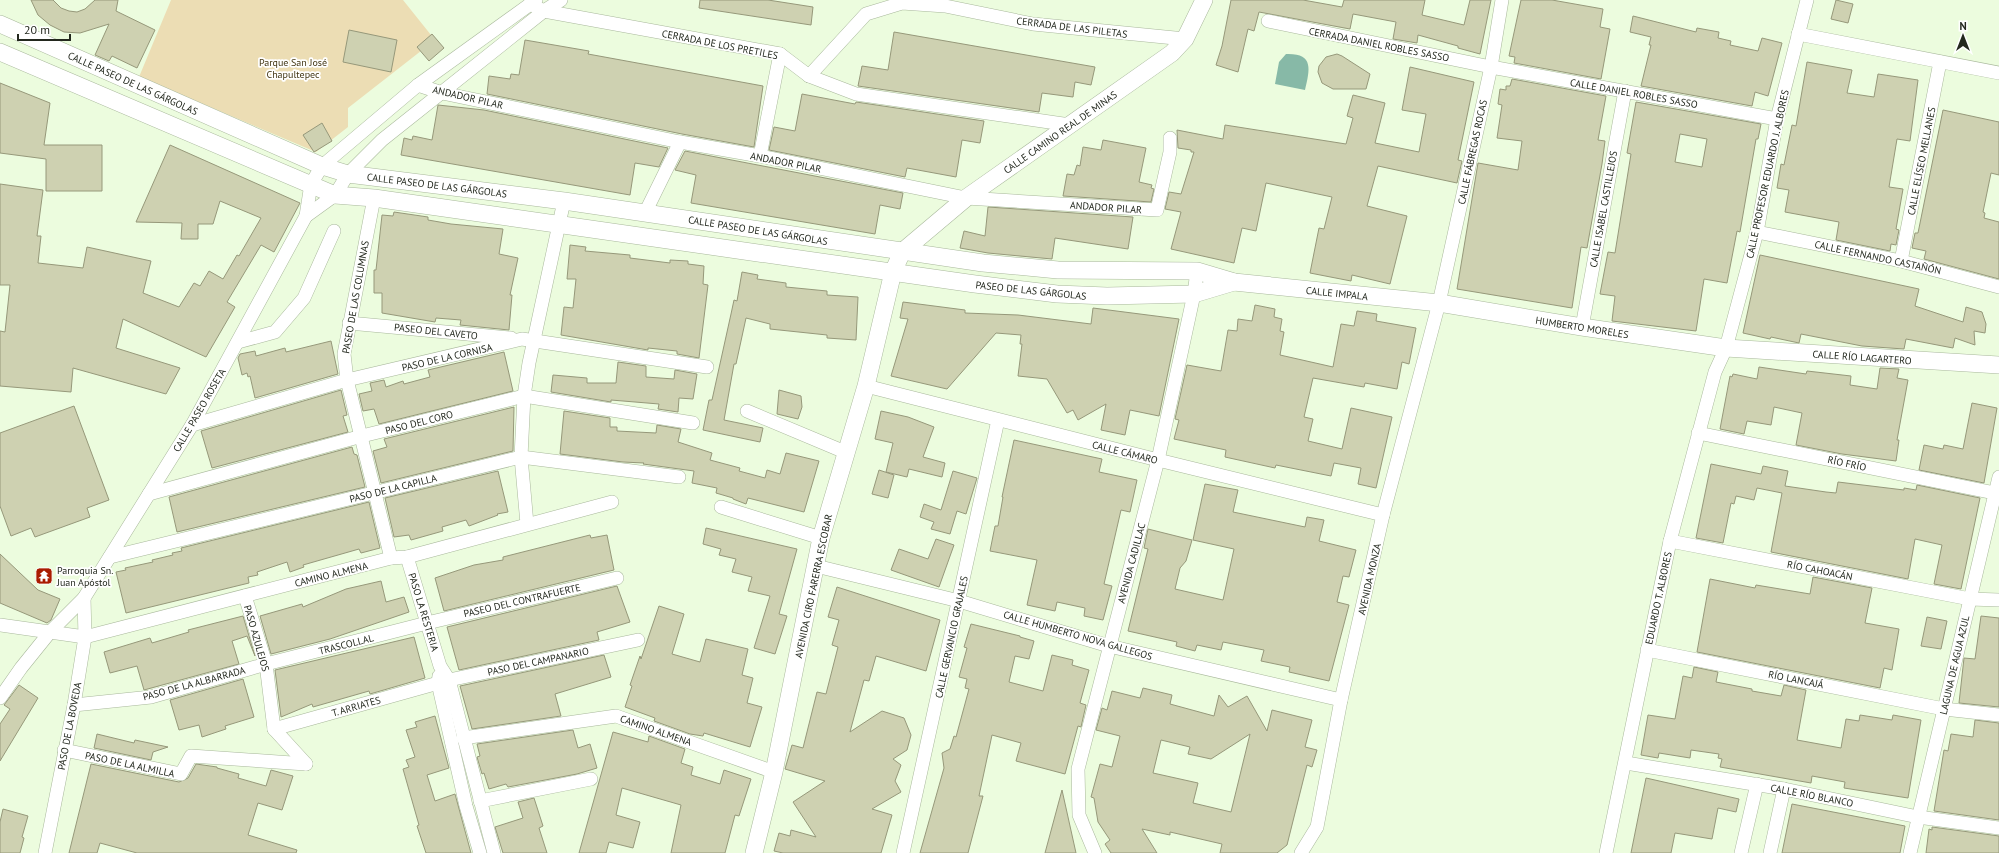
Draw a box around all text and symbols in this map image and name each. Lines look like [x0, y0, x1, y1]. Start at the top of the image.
street label: CERRADA DE LAS PILETAS [1016, 14, 1128, 41]
scale bar [18, 16, 70, 42]
north arrow [1943, 16, 1983, 56]
text: N [1959, 19, 1967, 33]
text: 20 m [24, 22, 50, 37]
street label: CERRADA DANIEL ROBLES SASSO [1308, 24, 1450, 65]
street label: CERRADA DE LOS PRETILES [661, 27, 779, 62]
street label: CALLE PASEO DE LAS GÁRGOLAS [66, 49, 200, 118]
park label: Parque San José Chapultepec [259, 56, 327, 81]
street label: CALLE DANIEL ROBLES SASSO [1569, 76, 1699, 111]
street label: ANDADOR PILAR [431, 83, 505, 112]
street label: CALLE CAMINO REAL DE MINAS [1001, 88, 1120, 177]
street label: CALLE PROFESOR EDUARDO J. ALBORES [1743, 89, 1792, 260]
street label: CALLE FÁBREGAS ROCAS [1455, 99, 1490, 206]
street label: CALLE ELÍSEO MELLANES [1905, 106, 1938, 216]
street label: ANDADOR PILAR [749, 149, 823, 176]
street label: CALLE ISABEL CASTILLEJOS [1587, 150, 1620, 268]
street label: CALLE PASEO DE LAS GÁRGOLAS [366, 170, 508, 201]
street label: ANDADOR PILAR [1069, 198, 1143, 217]
street label: CALLE PASEO DE LAS GÁRGOLAS [687, 213, 829, 248]
street label: CALLE FERNANDO CASTAÑÓN [1813, 238, 1942, 277]
street label: PASEO DE LAS COLUMNAS [339, 240, 372, 355]
street label: PASEO DE LAS GÁRGOLAS [975, 278, 1087, 303]
street label: CALLE IMPALA [1305, 284, 1369, 303]
street label: HUMBERTO MORELES [1534, 314, 1629, 341]
street label: PASEO DEL CAVETO [393, 321, 479, 342]
street label: PASO DE LA CORNISA [401, 341, 494, 374]
street label: CALLE RÍO LAGARTERO [1812, 348, 1912, 367]
street label: CALLE PASEO ROSETA [170, 366, 229, 454]
street label: PASO DEL CORO [384, 408, 455, 437]
street label: CALLE CÁMARO [1091, 438, 1159, 467]
street label: RÍO FRÍO [1826, 453, 1868, 474]
street label: PASO DE LA CAPILLA [348, 471, 438, 506]
street label: AVENIDA CIRO FARERRA ESCOBAR [792, 513, 835, 659]
street label: AVENIDA CADILLAC [1114, 521, 1149, 605]
street label: AVENIDA MONZA [1355, 542, 1384, 616]
street label: EDUARDO T. ALBORES [1642, 551, 1675, 646]
street label: RÍO CAHOACÁN [1786, 558, 1854, 583]
street label: CAMINO ALMENA [293, 559, 369, 590]
place label: Parroquia Sn. Juan Apóstol [56, 564, 113, 589]
temple icon: Parroquia Sn. Juan Apóstol [34, 566, 54, 586]
street label: PASO LA RESTERIA [405, 571, 442, 653]
street label: CALLE GERVANCIO GRAJALES [932, 575, 971, 699]
street label: PASEO DEL CONTRAFUERTE [462, 581, 582, 620]
street label: PASO AZULEJOS [241, 603, 272, 673]
street label: CALLE HUMBERTO NOVA GALLEGOS [1002, 608, 1154, 663]
street label: LAGUNA DE AGUA AZUL [1937, 614, 1972, 716]
street label: TRASCOLLAL [317, 631, 375, 658]
street label: PASO DEL CAMPANARIO [486, 644, 590, 679]
street label: PASO DE LA ALBARRADA [141, 664, 247, 703]
street label: RÍO LANCAJÁ [1767, 668, 1825, 691]
street label: PASO DE LA BOVEDA [55, 681, 84, 771]
street label: T. ARRIATES [330, 693, 382, 720]
street label: CAMINO ALMENA [618, 712, 693, 749]
street label: PASO DE LA ALMILLA [84, 749, 176, 780]
street label: CALLE RÍO BLANCO [1769, 781, 1855, 810]

